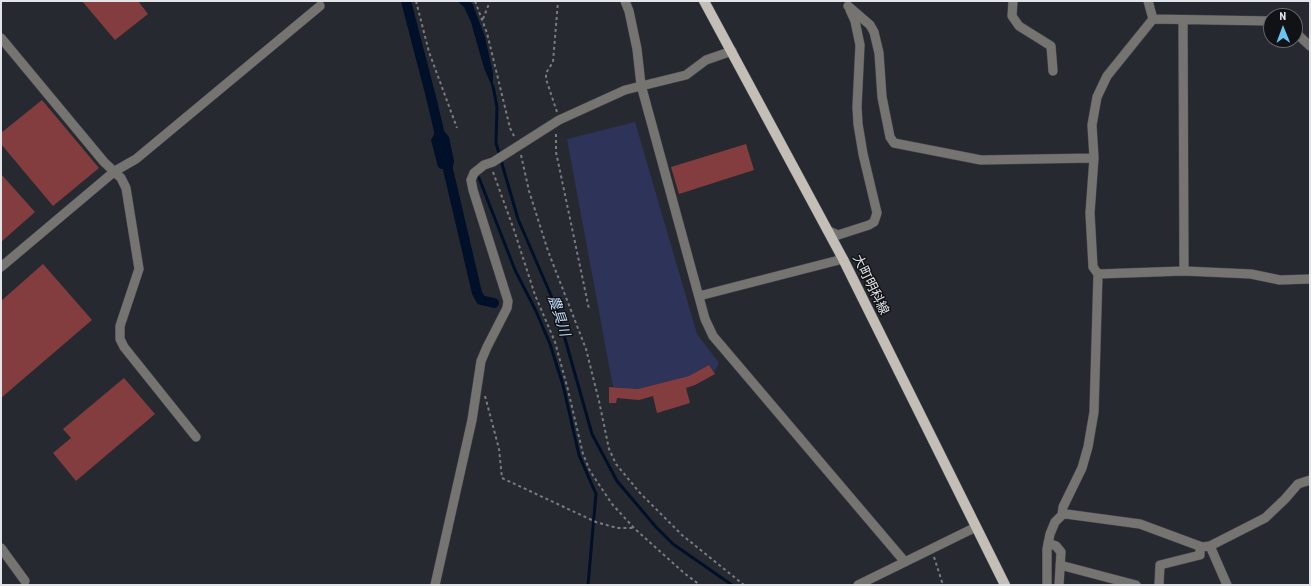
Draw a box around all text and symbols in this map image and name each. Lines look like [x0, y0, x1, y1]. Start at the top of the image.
north arrow [1263, 8, 1303, 48]
text: N [1279, 10, 1286, 23]
street label: 大町明科線 [849, 252, 891, 318]
water label: 農具川 [544, 293, 572, 339]

